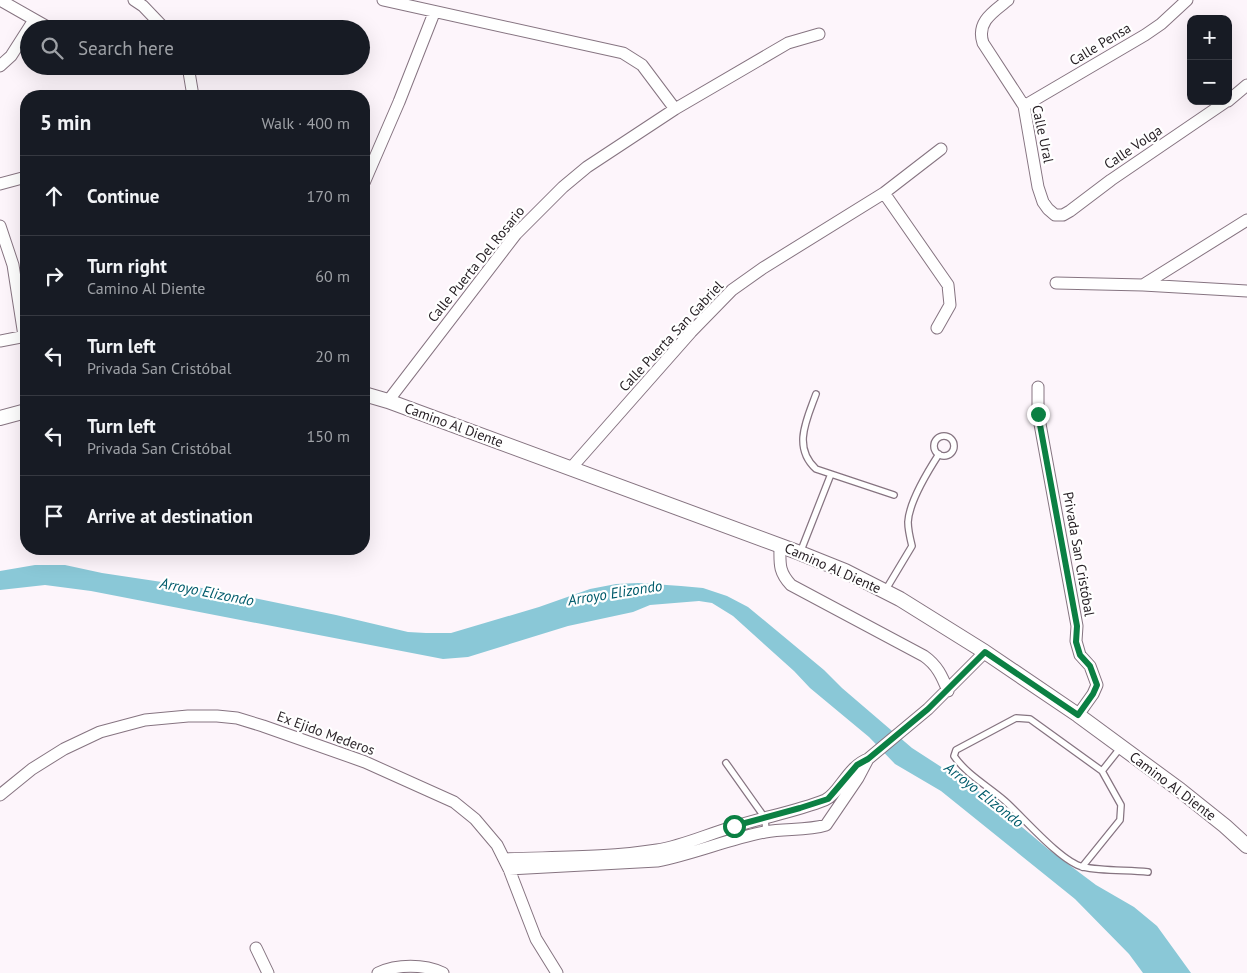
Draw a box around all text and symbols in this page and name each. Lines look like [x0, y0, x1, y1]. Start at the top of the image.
map controls [1187, 15, 1232, 105]
button: + [1187, 15, 1232, 60]
street label: Calle Pensa [1066, 19, 1134, 69]
search box [20, 20, 370, 75]
icon: search [38, 34, 66, 62]
text: Search here [78, 36, 174, 60]
button: − [1187, 60, 1232, 105]
street label: Calle Ural [1028, 103, 1058, 165]
text: 5 min [40, 109, 91, 136]
text: Walk · 400 m [261, 113, 350, 133]
street label: Calle Volga [1100, 121, 1166, 173]
icon: ahead [40, 182, 68, 210]
text: Continue [87, 184, 159, 208]
text: 170 m [307, 186, 350, 206]
street label: Calle Puerta Del Rosario [424, 202, 528, 326]
text: Turn right [87, 254, 167, 278]
icon: right [40, 262, 68, 290]
text: 60 m [315, 266, 350, 286]
street label: Calle Puerta San Gabriel [615, 277, 727, 395]
text: Camino Al Diente [87, 278, 205, 298]
text: Turn left [87, 334, 156, 358]
icon: left [40, 342, 68, 370]
text: 20 m [315, 346, 350, 366]
text: Privada San Cristóbal [87, 358, 231, 378]
street label: Camino Al Diente [402, 399, 506, 451]
route end [1027, 403, 1050, 426]
text: Turn left [87, 414, 156, 438]
icon: left [40, 422, 68, 450]
text: 150 m [307, 426, 350, 446]
text: Privada San Cristóbal [87, 438, 231, 458]
street label: Privada San Cristóbal [1059, 490, 1099, 618]
icon: arrive [40, 502, 68, 530]
text: Arrive at destination [87, 504, 253, 528]
street label: Camino Al Diente [782, 539, 884, 597]
water label: Arroyo Elizondo [158, 573, 256, 610]
water label: Arroyo Elizondo [565, 576, 663, 610]
street label: Ex Ejido Mederos [275, 707, 377, 759]
street label: Camino Al Diente [1126, 748, 1220, 824]
water label: Arroyo Elizondo [940, 757, 1028, 831]
route start [723, 815, 746, 838]

